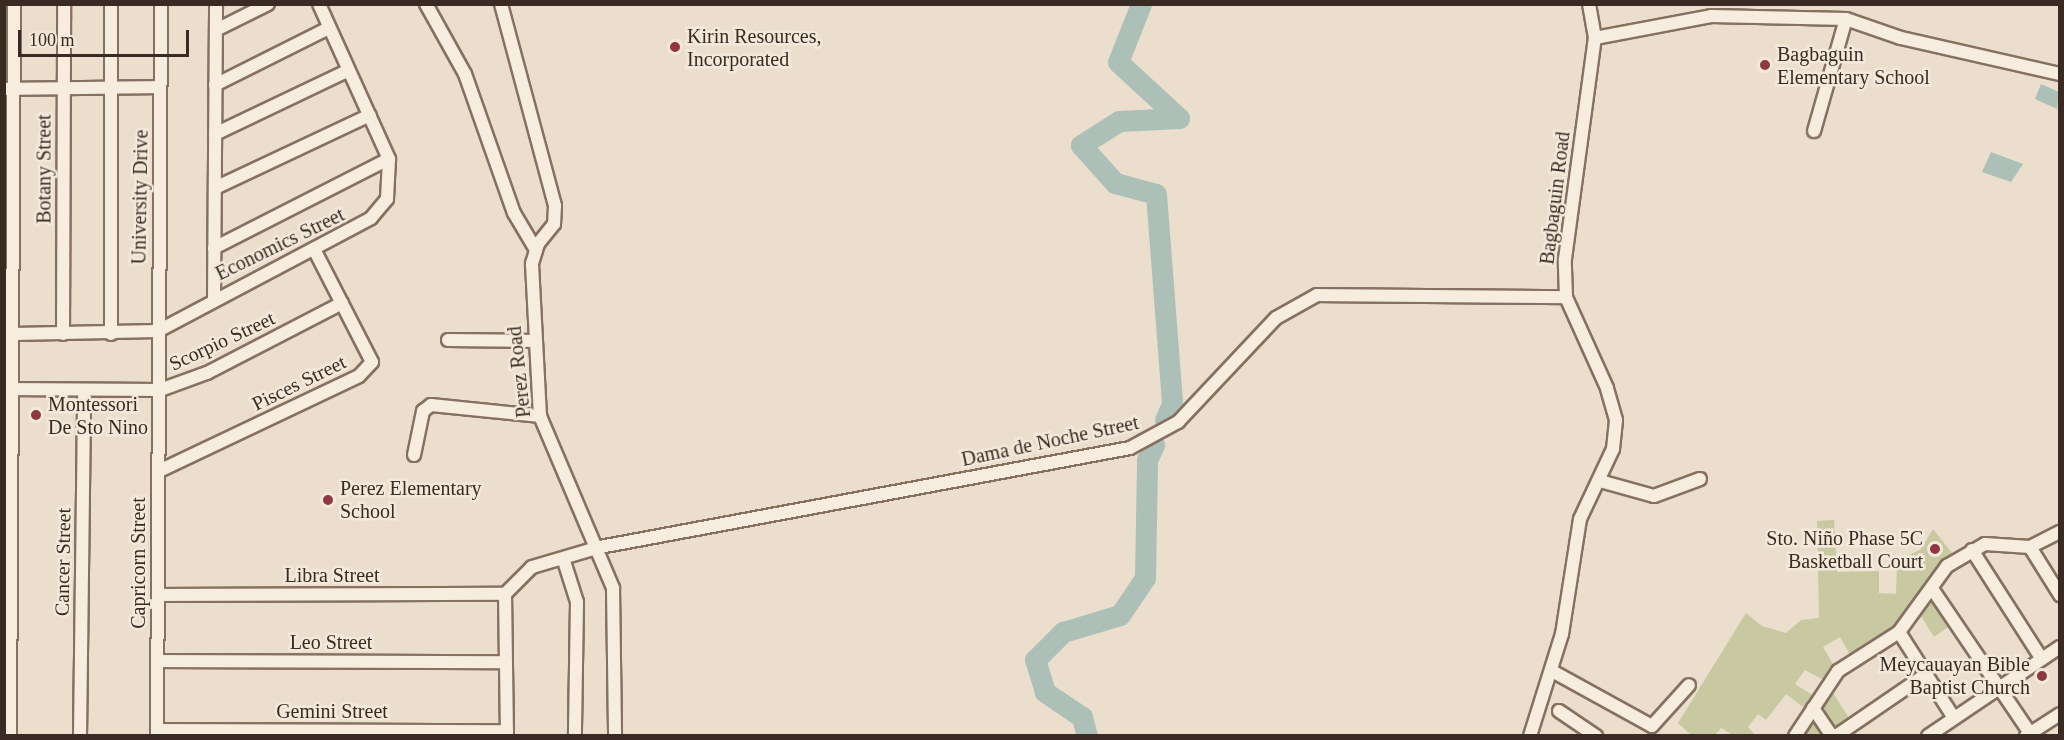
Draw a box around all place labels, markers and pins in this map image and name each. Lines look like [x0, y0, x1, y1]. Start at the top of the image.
place label: Kirin Resources, Incorporated [687, 24, 821, 71]
marker: Kirin Resources, Incorporated [668, 40, 682, 54]
place label: Bagbaguin Elementary School [1777, 42, 1930, 89]
marker: Bagbaguin Elementary School [1758, 58, 1772, 72]
place label: Montessori De Sto Nino [48, 392, 148, 439]
marker: Montessori De Sto Nino [29, 408, 43, 422]
place label: Perez Elementary School [340, 476, 482, 523]
marker: Perez Elementary School [321, 493, 335, 507]
place label: Sto. Niño Phase 5C Basketball Court [1766, 526, 1923, 573]
marker: Sto. Niño Phase 5C Basketball Court [1928, 542, 1942, 556]
place label: Meycauayan Bible Baptist Church [1880, 652, 2030, 699]
marker: Meycauayan Bible Baptist Church [2035, 669, 2049, 683]

